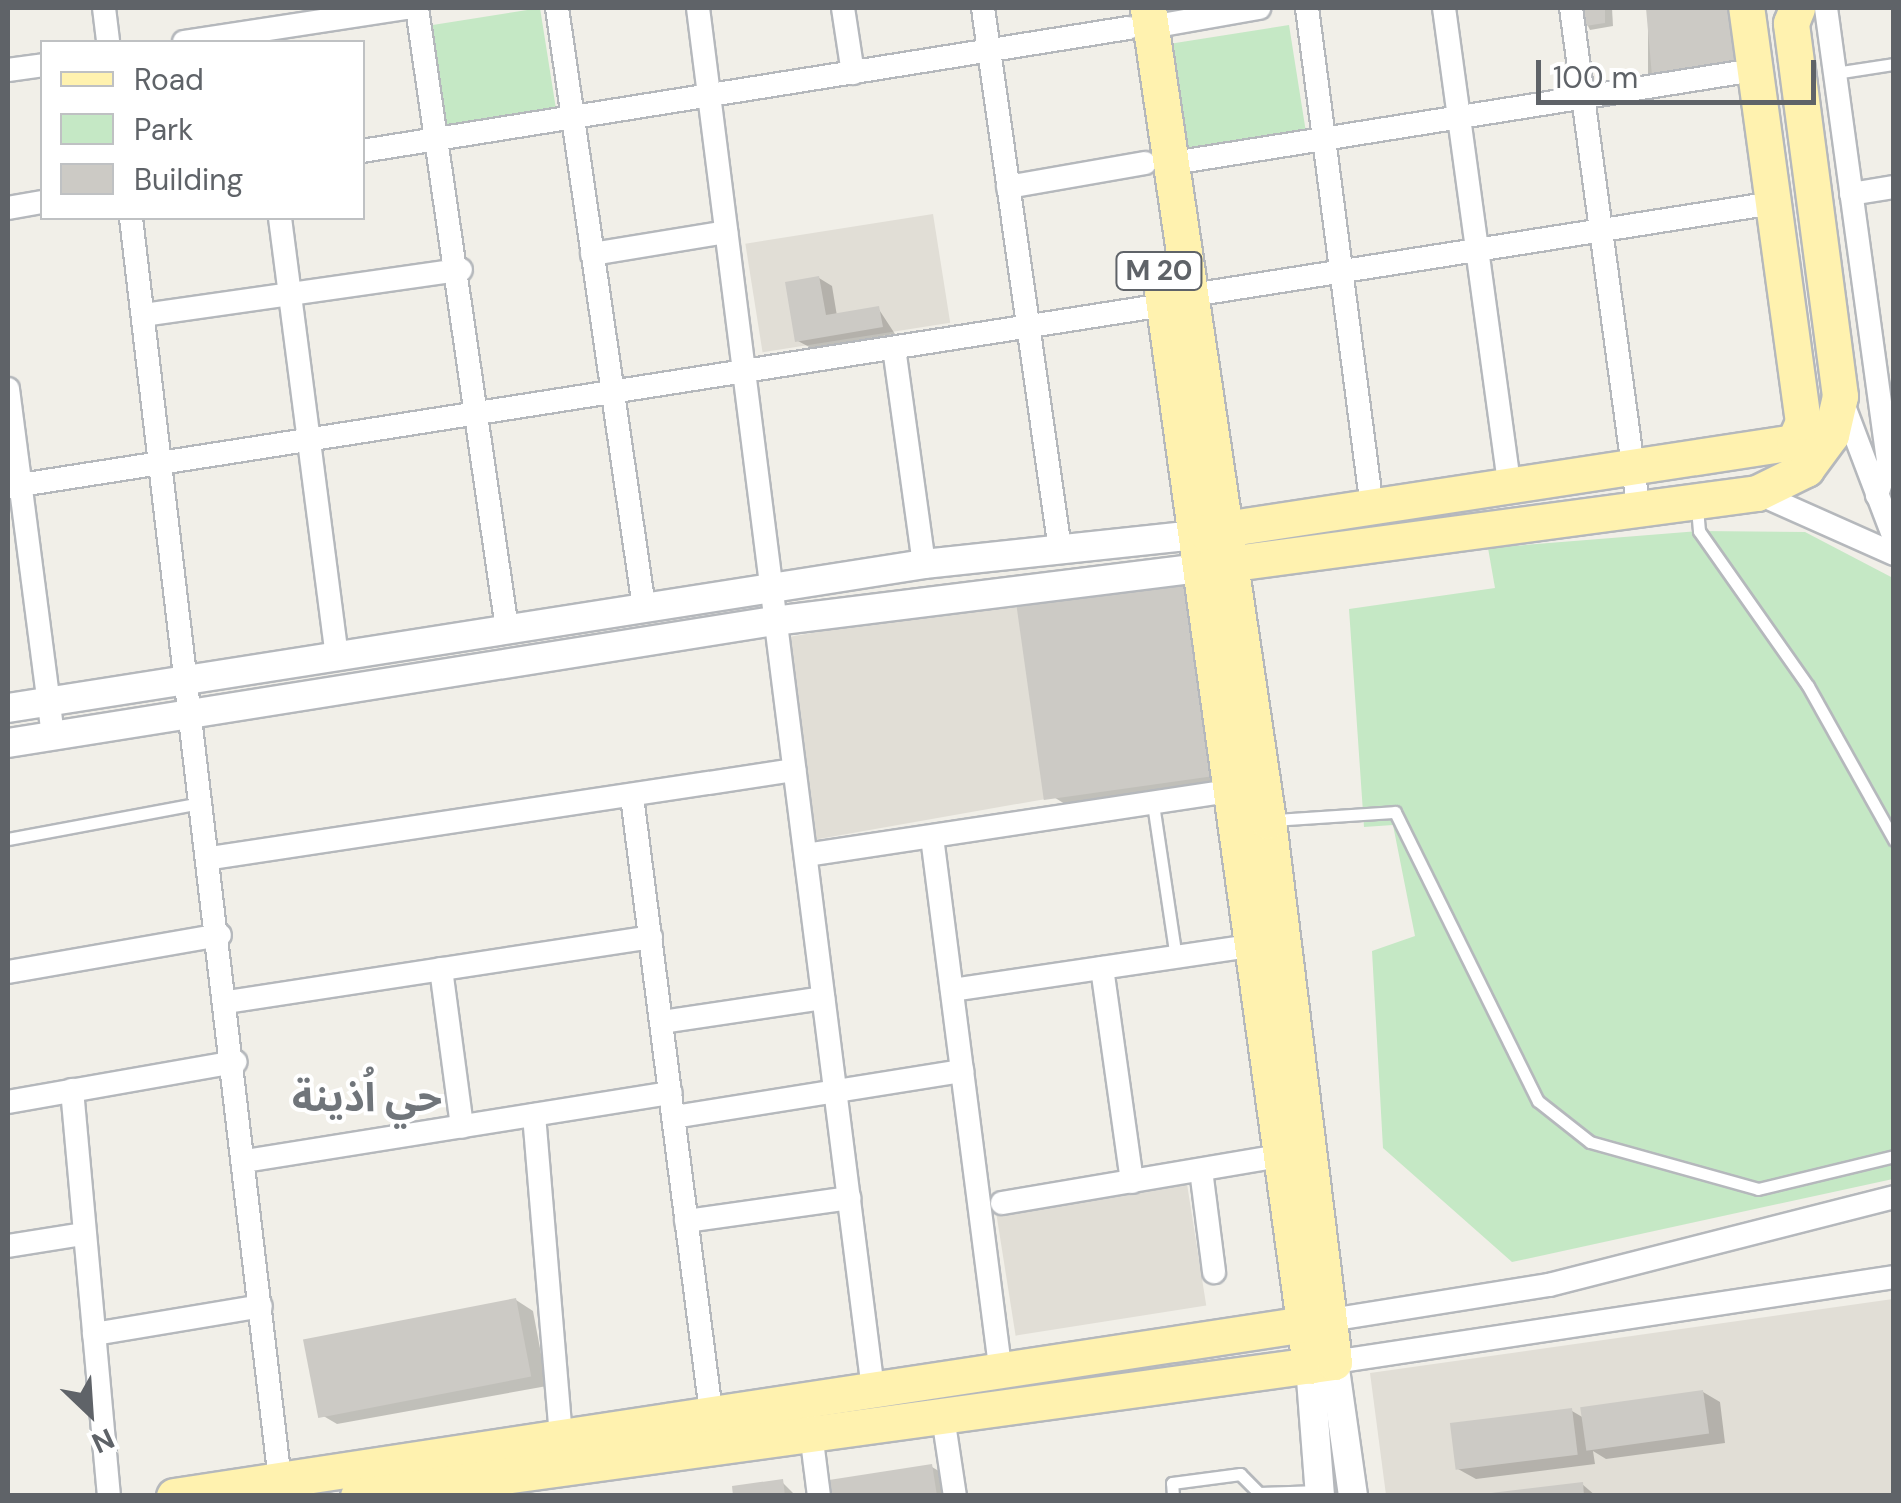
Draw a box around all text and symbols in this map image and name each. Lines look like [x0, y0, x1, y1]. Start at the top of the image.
legend [40, 40, 365, 220]
scale bar [1541, 40, 1821, 102]
text: 100 m [1553, 58, 1638, 97]
text: Road [134, 60, 204, 99]
text: Park [134, 110, 193, 149]
text: Building [134, 160, 243, 199]
road number: M 20 [1114, 248, 1204, 294]
district label: حي اُذينة [292, 1073, 442, 1121]
north arrow [40, 1363, 140, 1463]
text: N [86, 1420, 120, 1462]

